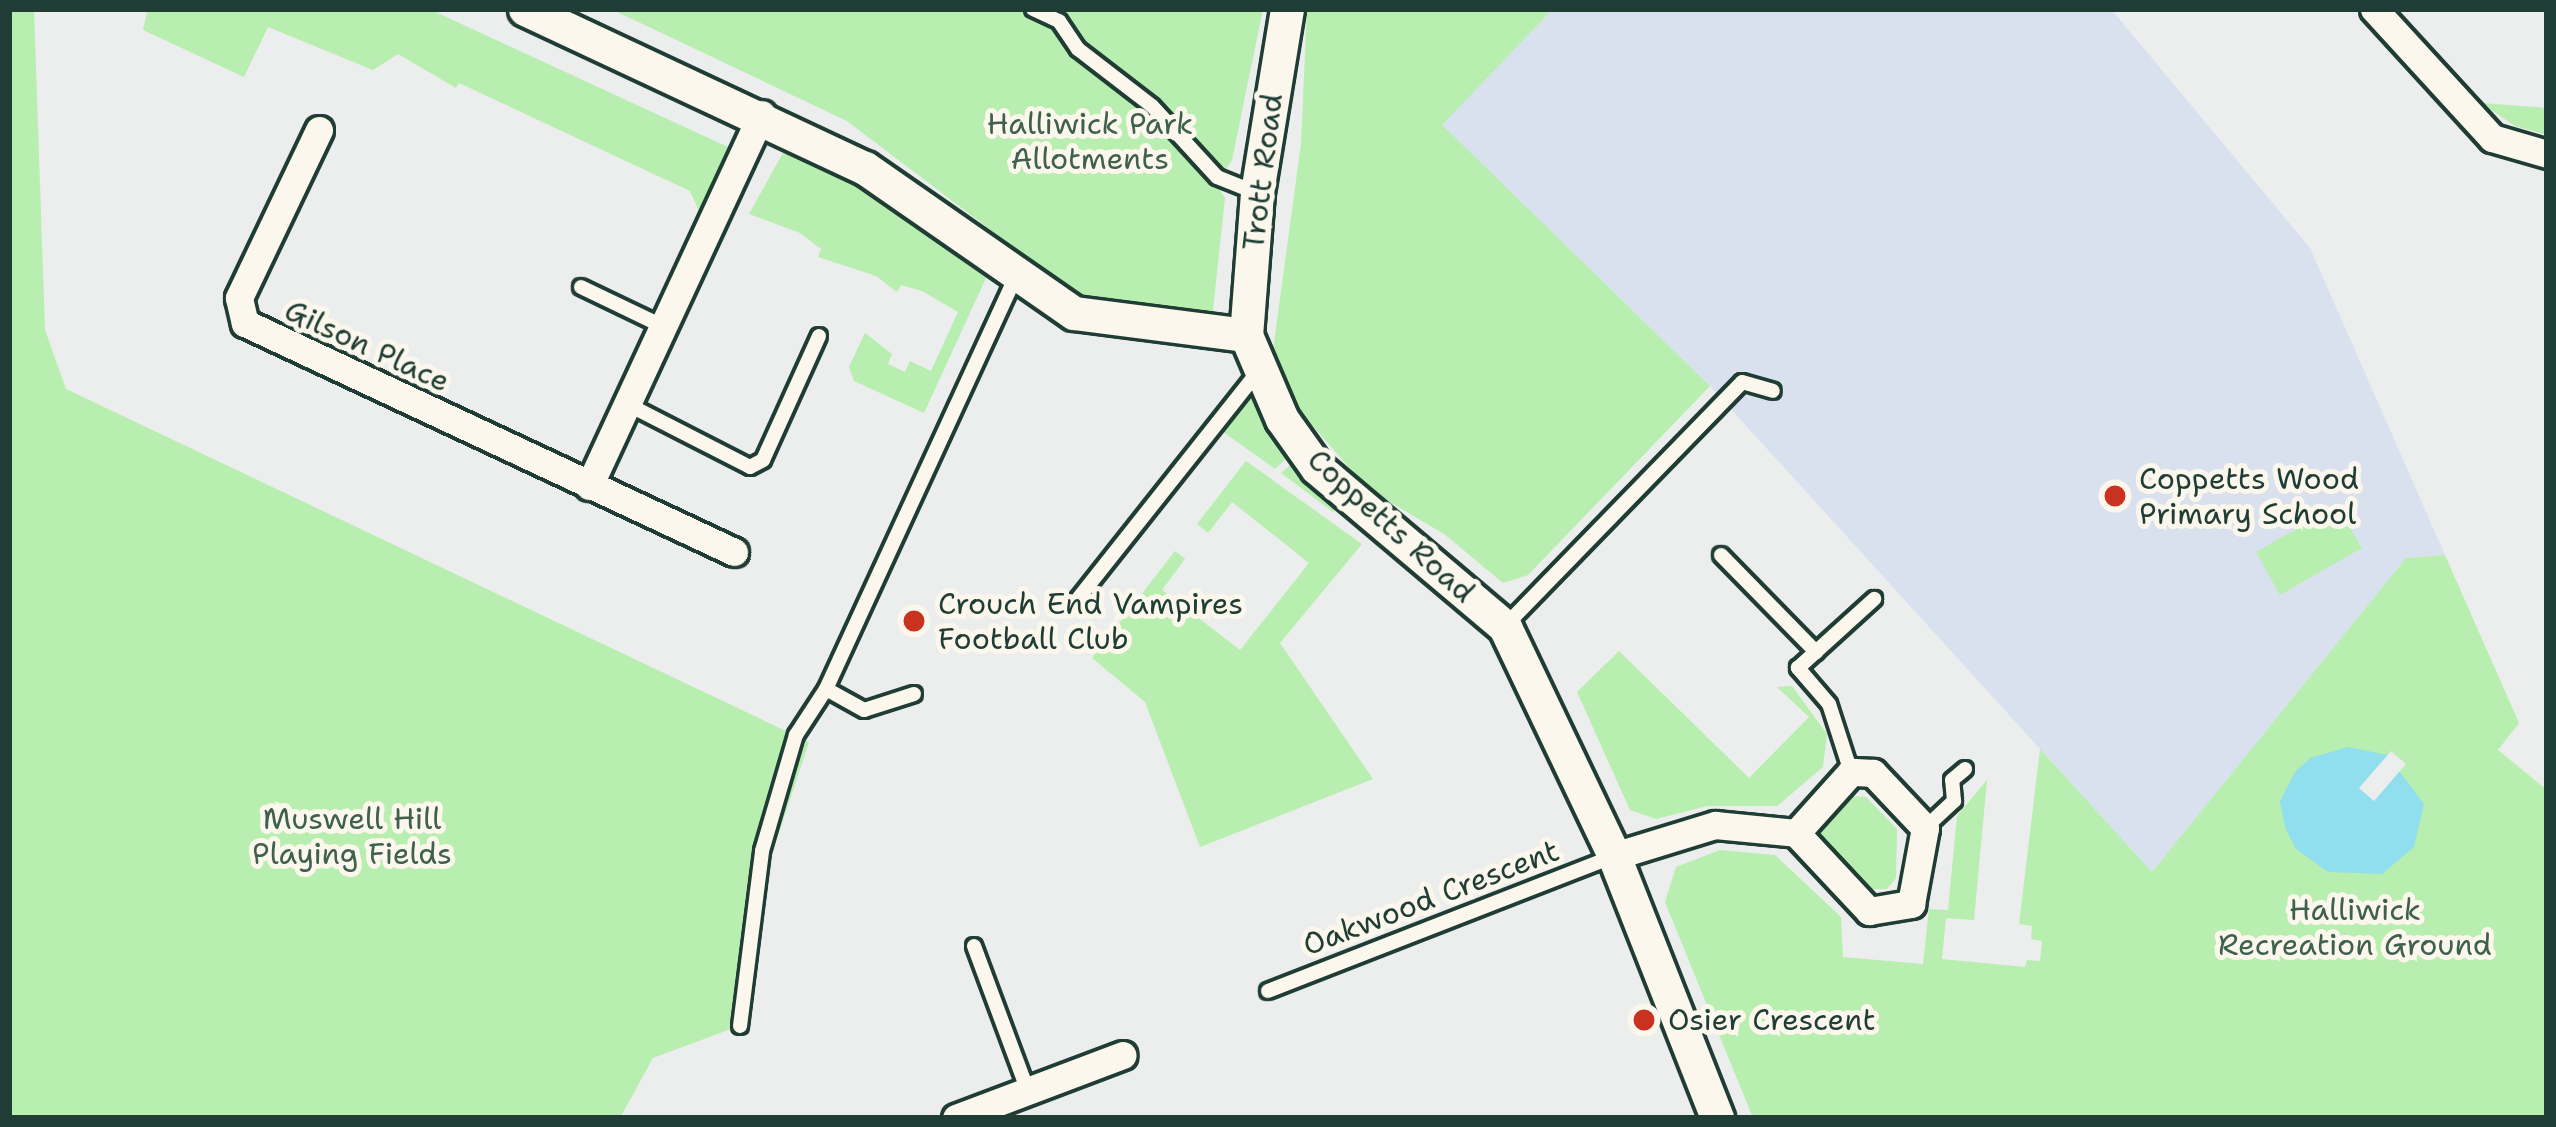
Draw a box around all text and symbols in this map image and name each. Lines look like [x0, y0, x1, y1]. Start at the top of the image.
street label: Trott Road [1236, 92, 1290, 252]
park label: Halliwick Park Allotments [987, 106, 1193, 176]
street label: Gilson Place [279, 292, 455, 400]
street label: Coppetts Road [1300, 442, 1482, 610]
place label: Coppetts Wood Primary School [2139, 461, 2359, 532]
marker: Coppetts Wood Primary School [2102, 483, 2128, 509]
place label: Crouch End Vampires Football Club [938, 586, 1243, 656]
marker: Crouch End Vampires Football Club [901, 608, 927, 634]
park label: Muswell Hill Playing Fields [252, 801, 452, 872]
street label: Oakwood Crescent [1298, 833, 1564, 963]
park label: Halliwick Recreation Ground [2218, 892, 2492, 962]
place label: Osier Crescent [1668, 1002, 1876, 1038]
marker: Osier Crescent [1631, 1007, 1657, 1033]

